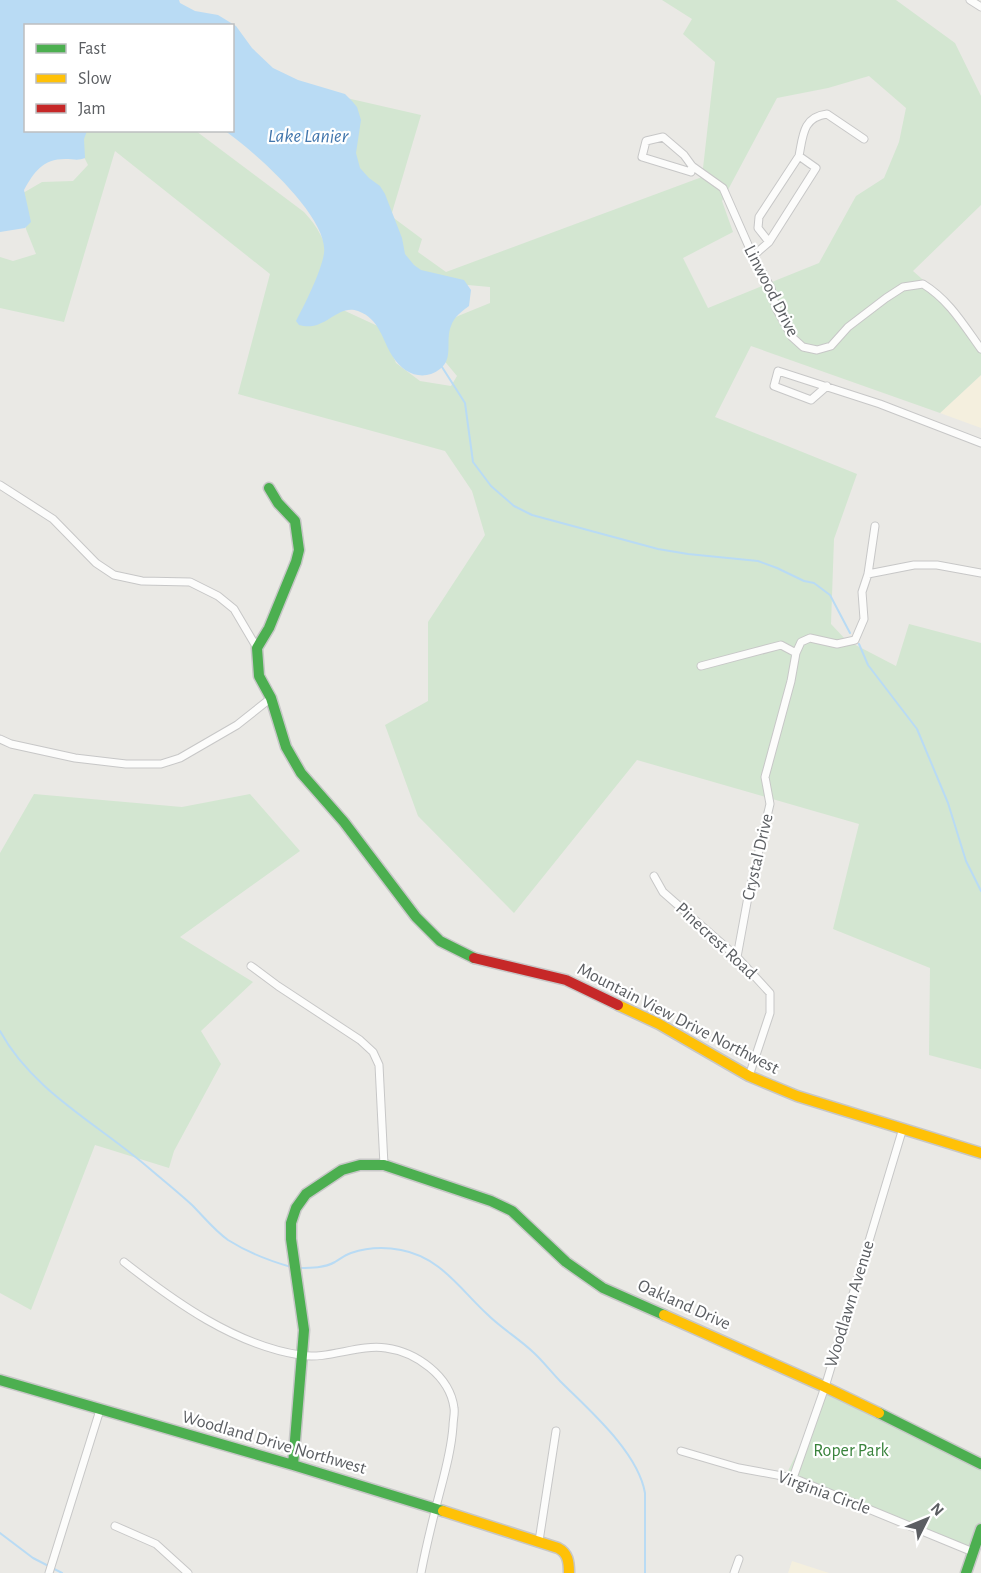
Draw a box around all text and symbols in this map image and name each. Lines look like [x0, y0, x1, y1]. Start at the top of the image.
legend [24, 24, 234, 132]
text: Fast [78, 40, 106, 58]
text: Slow [78, 70, 111, 88]
text: Jam [78, 100, 106, 118]
water label: Lake Lanier [268, 126, 349, 146]
street label: Linwood Drive [740, 242, 802, 340]
street label: Crystal Drive [739, 812, 777, 902]
street label: Pinecrest Road [672, 899, 760, 983]
street label: Mountain View Drive Northwest [574, 960, 782, 1078]
street label: Woodlawn Avenue [822, 1238, 878, 1370]
street label: Oakland Drive [635, 1277, 733, 1333]
street label: Woodland Drive Northwest [180, 1408, 368, 1478]
park label: Roper Park [813, 1442, 890, 1460]
street label: Virginia Circle [775, 1468, 873, 1518]
north arrow [897, 1489, 957, 1549]
text: N [928, 1500, 947, 1519]

